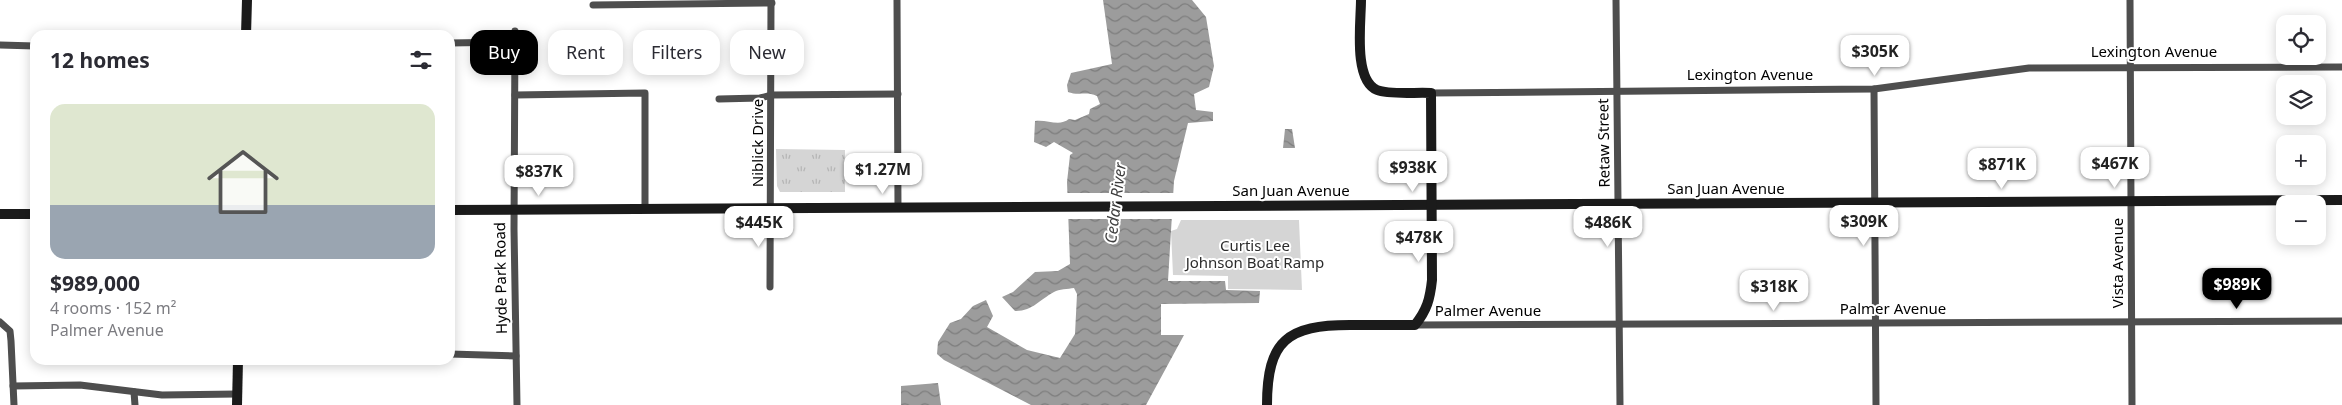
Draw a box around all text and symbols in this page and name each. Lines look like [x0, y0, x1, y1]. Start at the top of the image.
map controls [2276, 15, 2326, 245]
button: locate [2276, 15, 2326, 65]
chip: Buy [470, 30, 538, 75]
chip: Rent [548, 30, 623, 75]
chip: Filters [633, 30, 720, 75]
chip: New [730, 30, 804, 75]
pin: $305K [1840, 34, 1910, 77]
text: $305K [1851, 40, 1899, 62]
street label: Lexington Avenue [2091, 41, 2217, 61]
text: 12 homes [50, 46, 150, 74]
icon: filters [407, 46, 435, 74]
street label: Lexington Avenue [1687, 64, 1813, 84]
button: layers [2276, 75, 2326, 125]
street label: Retaw Street [1592, 98, 1614, 188]
street label: Niblick Drive [747, 99, 767, 187]
button: + [2276, 135, 2326, 185]
icon: home [198, 137, 288, 227]
pin: $467K [2080, 146, 2150, 189]
pin: $871K [1967, 148, 2037, 190]
pin: $938K [1378, 150, 1448, 193]
pin: $1.27M [842, 152, 924, 195]
text: $467K [2091, 152, 2139, 174]
text: $871K [1978, 153, 2026, 175]
pin: $837K [504, 154, 574, 197]
text: $938K [1389, 156, 1437, 178]
text: $1.27M [855, 158, 911, 180]
text: $837K [515, 160, 563, 182]
water label: Cedar River [1099, 161, 1131, 245]
street label: San Juan Avenue [1667, 178, 1785, 198]
street label: San Juan Avenue [1232, 180, 1350, 200]
button: − [2276, 195, 2326, 245]
pin: $309K [1829, 204, 1899, 247]
pin: $445K [724, 206, 794, 248]
pin: $486K [1573, 206, 1643, 248]
text: $309K [1840, 210, 1888, 232]
text: $445K [735, 211, 783, 233]
text: $486K [1584, 211, 1632, 233]
street label: Vista Avenue [2107, 218, 2127, 308]
pin: $478K [1384, 220, 1454, 263]
street label: Hyde Park Road [489, 222, 511, 334]
text: $478K [1395, 226, 1443, 248]
park label: Curtis Lee Johnson Boat Ramp [1184, 235, 1324, 272]
pin: $989K [2202, 268, 2272, 310]
text: $989,000 [50, 269, 140, 297]
pin: $318K [1739, 270, 1809, 312]
text: $989K [2213, 273, 2261, 295]
text: $318K [1750, 275, 1798, 297]
text: 4 rooms · 152 m² [50, 297, 176, 319]
street label: Palmer Avenue [1840, 298, 1946, 318]
street label: Palmer Avenue [1435, 300, 1541, 320]
text: Palmer Avenue [50, 319, 164, 341]

